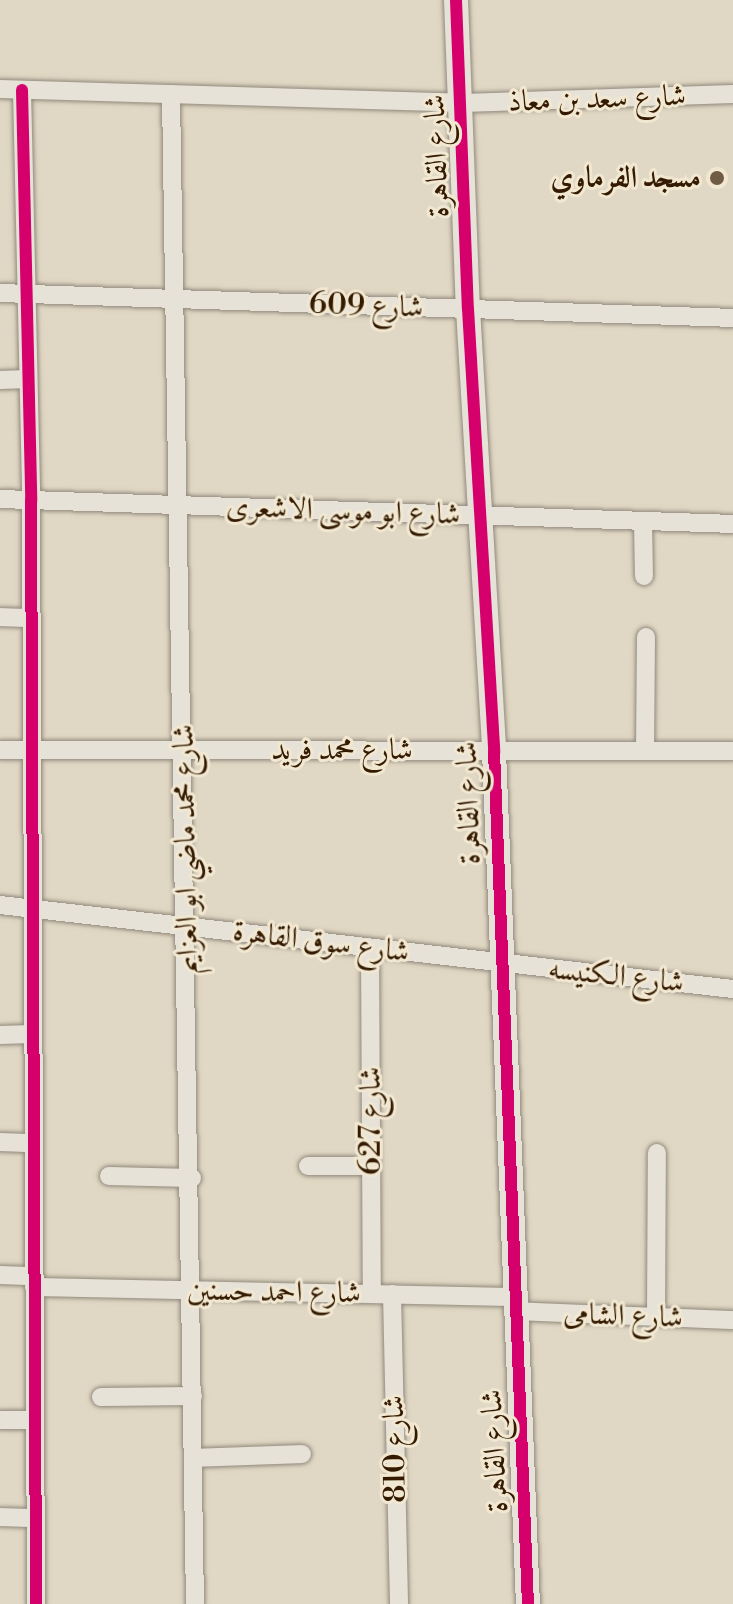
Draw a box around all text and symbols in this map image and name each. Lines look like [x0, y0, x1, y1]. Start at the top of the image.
street label: شارع سعد بن معاذ [507, 78, 687, 120]
street label: شارع القاهرة [417, 94, 457, 218]
place label: مسجد الفرماوي [550, 160, 701, 196]
marker: مسجد الفرماوي [708, 169, 726, 187]
street label: شارع 609 [308, 286, 424, 326]
street label: شارع ابو موسى الاشعرى [225, 489, 461, 533]
street label: شارع محمد ماضي ابو العزايم [166, 724, 206, 974]
street label: شارع محمد فريد [271, 732, 413, 768]
street label: شارع القاهرة [449, 741, 489, 865]
street label: شارع سوق القاهرة [231, 913, 411, 971]
street label: شارع الكنيسه [546, 951, 686, 1001]
street label: شارع 627 [353, 1067, 389, 1175]
street label: شارع احمد حسنين [187, 1272, 361, 1312]
street label: شارع الشامى [563, 1296, 683, 1336]
street label: شارع القاهرة [474, 1389, 516, 1513]
street label: شارع 810 [376, 1395, 414, 1503]

